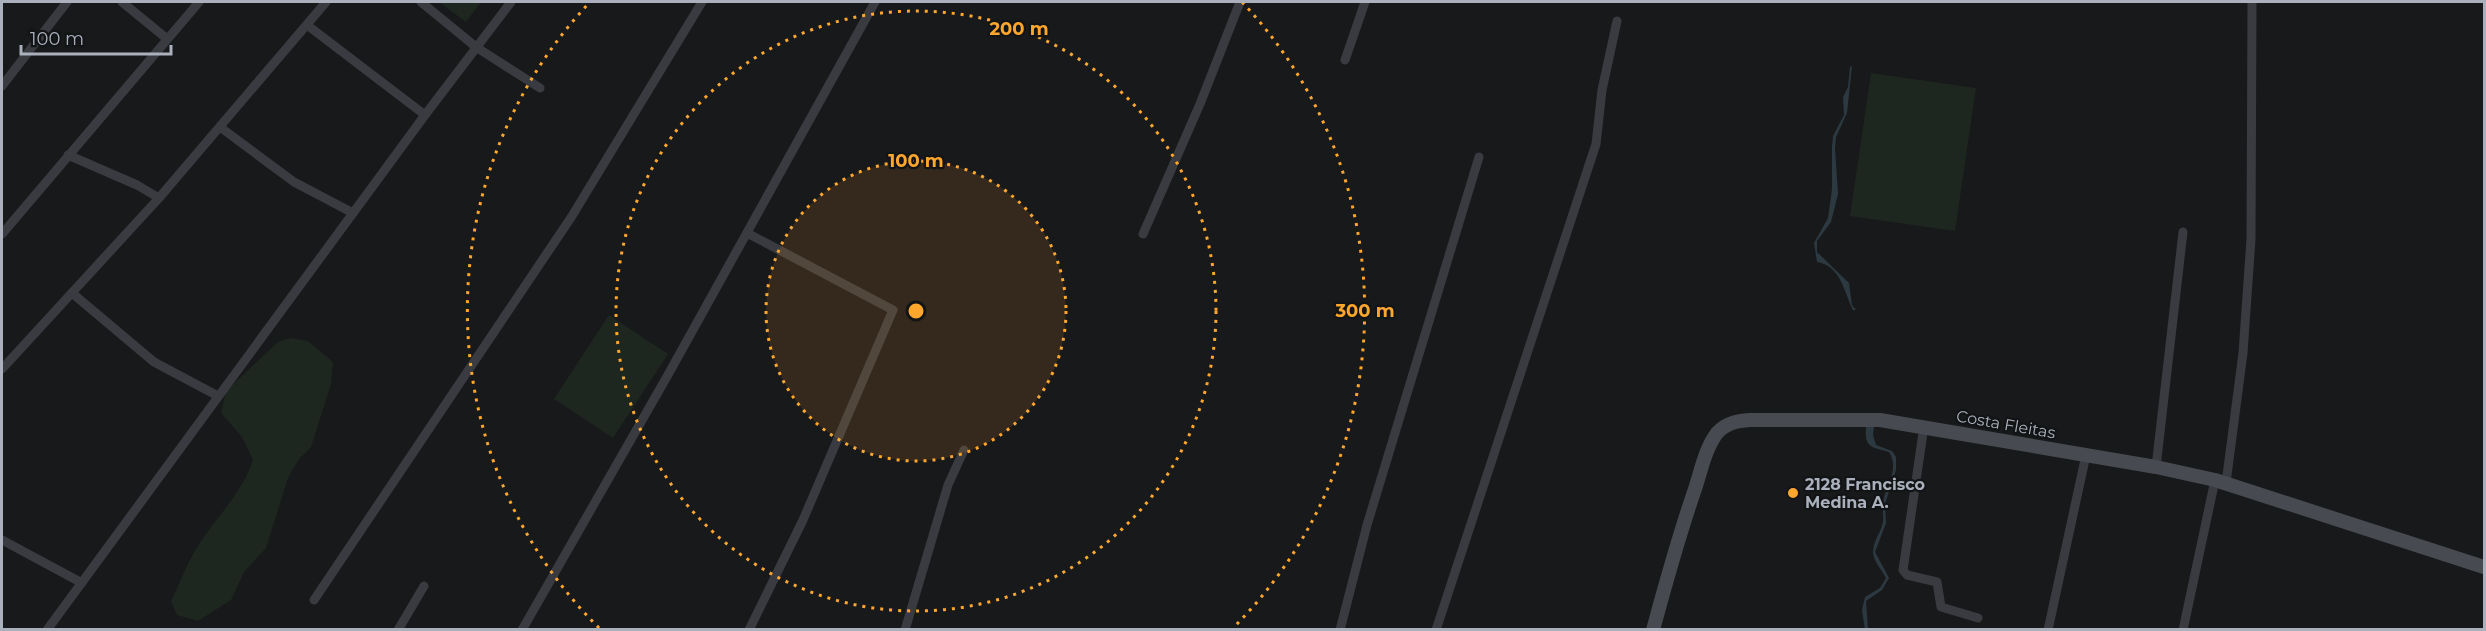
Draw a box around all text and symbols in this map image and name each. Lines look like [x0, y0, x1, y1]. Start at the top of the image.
scale bar [21, 18, 171, 56]
text: 200 m [989, 18, 1049, 40]
text: 100 m [30, 28, 84, 50]
text: 100 m [888, 150, 944, 172]
text: 300 m [1334, 300, 1395, 322]
centre of rings [906, 301, 926, 321]
street label: Costa Fleitas [1955, 406, 2057, 443]
place label: 2128 Francisco Medina A. [1805, 475, 1925, 512]
marker: 2128 Francisco Medina A. [1786, 486, 1800, 500]

